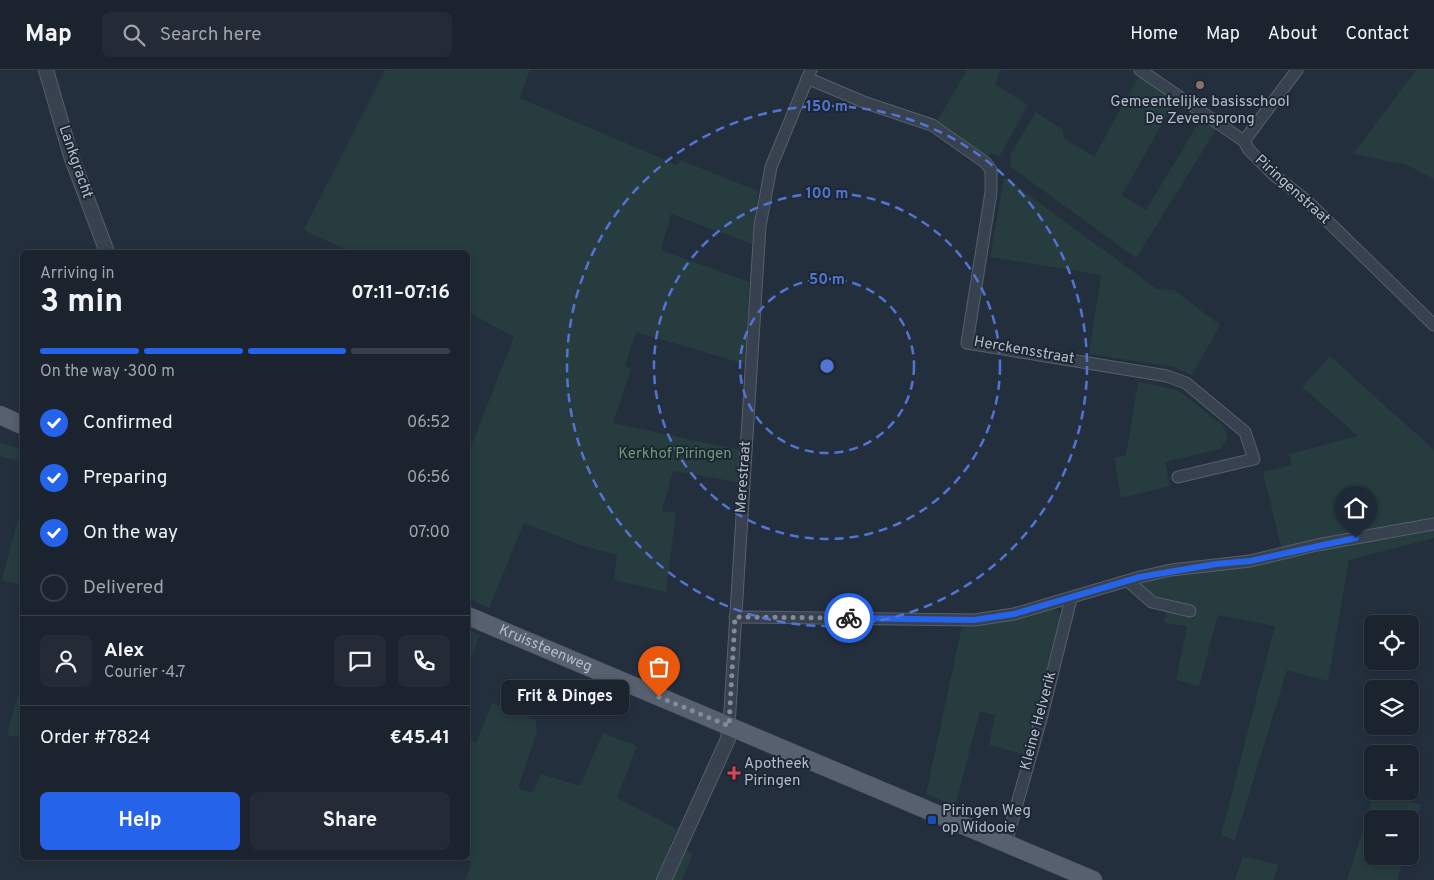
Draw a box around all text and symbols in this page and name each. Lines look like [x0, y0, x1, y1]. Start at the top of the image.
search box [102, 12, 452, 57]
text: Map [25, 20, 72, 50]
icon: search [120, 21, 148, 49]
text: Search here [160, 23, 261, 47]
text: Home [1130, 23, 1178, 46]
text: Map [1206, 23, 1240, 46]
text: About [1268, 23, 1317, 46]
text: Contact [1345, 23, 1409, 46]
marker: Gemeentelijke basisschool De Zevensprong [1194, 79, 1206, 91]
place label: Gemeentelijke basisschool De Zevensprong [1110, 93, 1290, 129]
text: 150 m [806, 98, 848, 117]
street label: Lankgracht [54, 123, 96, 201]
street label: Piringenstraat [1250, 151, 1334, 229]
text: 100 m [806, 185, 848, 204]
text: Arriving in [40, 264, 115, 284]
text: 50 m [809, 271, 845, 290]
text: 07:11–07:16 [351, 281, 450, 305]
text: 3 min [40, 283, 123, 323]
street label: Herckensstraat [972, 333, 1076, 369]
centre of rings [818, 357, 836, 375]
text: On the way · 300 m [40, 362, 175, 382]
icon: check [40, 409, 68, 437]
text: Confirmed [83, 411, 173, 435]
text: 06:52 [407, 413, 450, 433]
street label: Merestraat [732, 440, 756, 514]
park label: Kerkhof Piringen [618, 445, 732, 464]
icon: check [40, 464, 68, 492]
text: Preparing [83, 466, 167, 490]
text: 06:56 [407, 468, 450, 488]
pin [1335, 487, 1377, 538]
icon: home [1342, 494, 1370, 522]
icon: check [40, 519, 68, 547]
text: On the way [83, 521, 178, 545]
text: 07:00 [408, 523, 450, 543]
text: Delivered [83, 576, 164, 600]
courier [824, 593, 874, 643]
icon: bike [835, 604, 863, 632]
map controls [1364, 615, 1419, 865]
button: locate [1364, 615, 1419, 670]
street label: Kruissteenweg [496, 621, 595, 677]
button: person [40, 635, 92, 687]
button: chat [334, 635, 386, 687]
button: phone [398, 635, 450, 687]
text: Alex [104, 639, 144, 663]
pin [638, 646, 680, 697]
icon: bag [645, 653, 673, 681]
text: Courier · 4.7 [104, 663, 185, 683]
street label: Kleine Helverik [1017, 669, 1061, 773]
callout: Frit & Dinges [502, 680, 629, 714]
button: layers [1364, 680, 1419, 735]
text: Frit & Dinges [517, 687, 613, 707]
text: Order #7824 [40, 726, 151, 750]
text: €45.41 [390, 726, 450, 750]
button: + [1364, 745, 1419, 800]
place label: Apotheek Piringen [744, 755, 810, 791]
marker: Apotheek Piringen [728, 767, 740, 779]
button: Help [40, 792, 240, 850]
button: Share [250, 792, 450, 850]
place label: Piringen Weg op Widooie [942, 802, 1031, 838]
button: − [1364, 810, 1419, 865]
marker: Piringen Weg op Widooie [926, 814, 938, 826]

